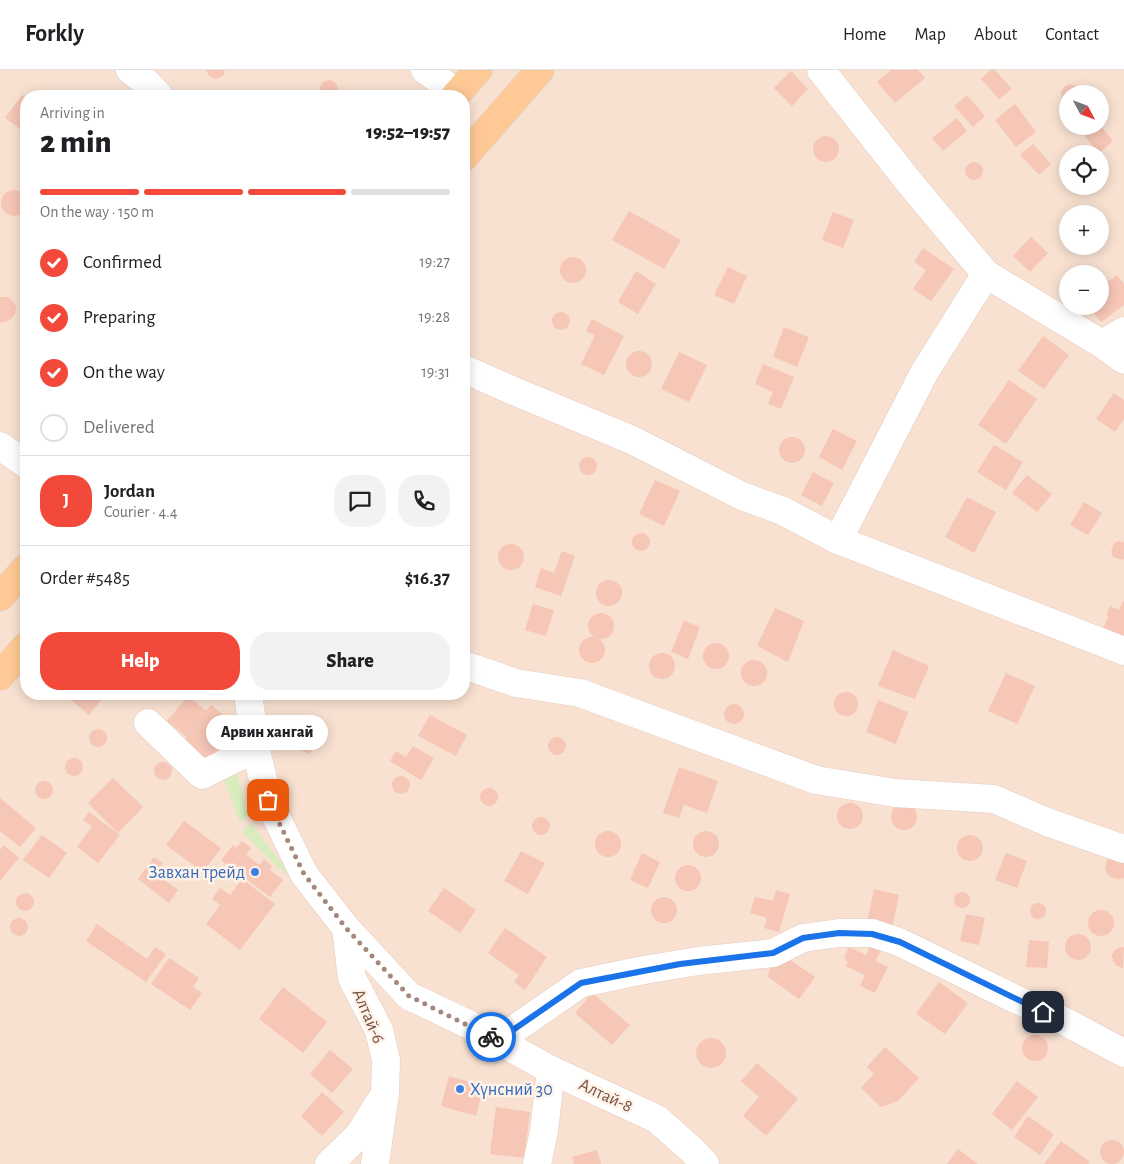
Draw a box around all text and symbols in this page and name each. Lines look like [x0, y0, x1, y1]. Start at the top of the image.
text: Forkly [25, 22, 84, 46]
text: Home [843, 26, 886, 44]
text: Map [914, 26, 946, 44]
text: About [974, 26, 1017, 44]
text: Contact [1045, 26, 1099, 44]
north arrow [1059, 85, 1109, 135]
map controls [1059, 85, 1109, 315]
text: Arriving in [40, 105, 105, 121]
text: 19:52–19:57 [366, 123, 450, 142]
text: 2 min [40, 126, 112, 158]
button: locate [1059, 145, 1109, 195]
text: On the way · 150 m [40, 204, 154, 220]
button: + [1059, 205, 1109, 255]
icon: check [40, 249, 68, 277]
text: Confirmed [83, 253, 162, 272]
text: 19:27 [419, 254, 450, 270]
button: − [1059, 265, 1109, 315]
icon: check [40, 304, 68, 332]
text: Preparing [83, 308, 156, 327]
text: 19:28 [418, 309, 450, 325]
icon: check [40, 359, 68, 387]
text: On the way [83, 363, 165, 382]
text: 19:31 [421, 364, 450, 380]
text: Delivered [83, 418, 155, 437]
button: chat [334, 475, 386, 527]
button: phone [398, 475, 450, 527]
text: Jordan [104, 482, 155, 501]
text: J [63, 491, 69, 510]
text: Courier · 4.4 [104, 504, 177, 520]
text: Order #5485 [40, 569, 130, 588]
text: $16.37 [405, 569, 450, 588]
button: Help [40, 632, 240, 690]
button: Share [250, 632, 450, 690]
callout: Арвин хангай [207, 715, 329, 750]
text: Арвин хангай [221, 724, 313, 740]
pin [247, 779, 289, 821]
icon: bag [254, 786, 282, 814]
place label: Завхан трейд [149, 864, 245, 882]
marker: Завхан трейд [249, 866, 261, 878]
street label: Алтай-6 [349, 987, 388, 1046]
pin [1022, 991, 1064, 1033]
icon: home [1029, 998, 1057, 1026]
courier [466, 1012, 516, 1062]
icon: bike [477, 1023, 505, 1051]
street label: Алтай-8 [576, 1076, 635, 1116]
place label: Хүнсний 30 [470, 1081, 553, 1099]
marker: Хүнсний 30 [454, 1083, 466, 1095]

